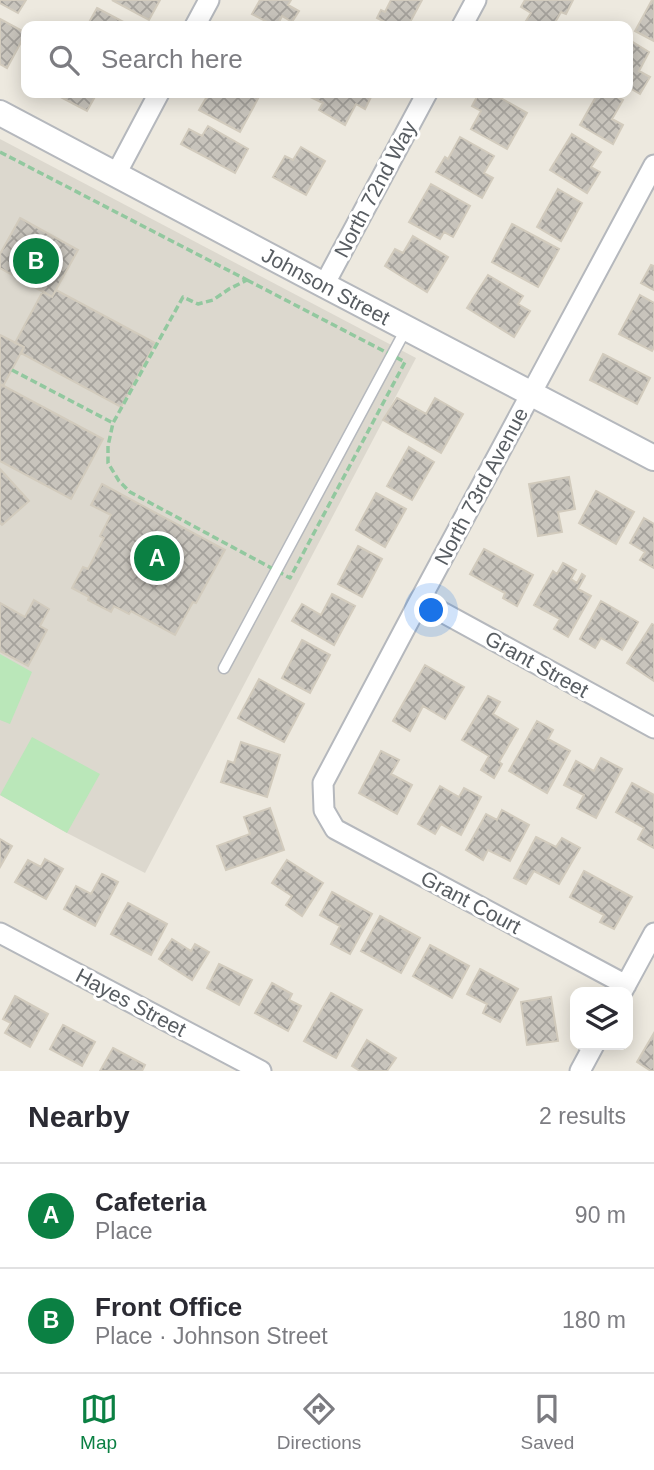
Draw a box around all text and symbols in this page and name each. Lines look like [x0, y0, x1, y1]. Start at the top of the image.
search box [21, 21, 633, 98]
icon: search [45, 41, 83, 79]
text: Search here [101, 44, 243, 74]
street label: North 72nd Way [329, 117, 421, 261]
pin: B [13, 235, 59, 287]
street label: Johnson Street [258, 243, 394, 329]
street label: North 73rd Avenue [430, 403, 532, 569]
pin: A [134, 532, 180, 584]
your location [414, 593, 448, 627]
street label: Grant Street [481, 626, 593, 702]
street label: Grant Court [417, 866, 525, 938]
street label: Hayes Street [72, 963, 190, 1041]
map controls [570, 987, 633, 1050]
button: layers [570, 987, 633, 1050]
text: Nearby [28, 1100, 130, 1133]
text: 2 results [539, 1103, 626, 1129]
text: Cafeteria [95, 1187, 206, 1217]
text: A [43, 1202, 59, 1228]
text: 90 m [575, 1202, 626, 1228]
text: Place [95, 1218, 153, 1244]
text: Front Office [95, 1292, 242, 1322]
text: B [43, 1307, 59, 1333]
text: 180 m [562, 1307, 626, 1333]
text: Place · Johnson Street [95, 1323, 328, 1349]
tab: Map [80, 1390, 118, 1454]
tab: Directions [277, 1390, 361, 1454]
tab: Saved [520, 1390, 574, 1454]

